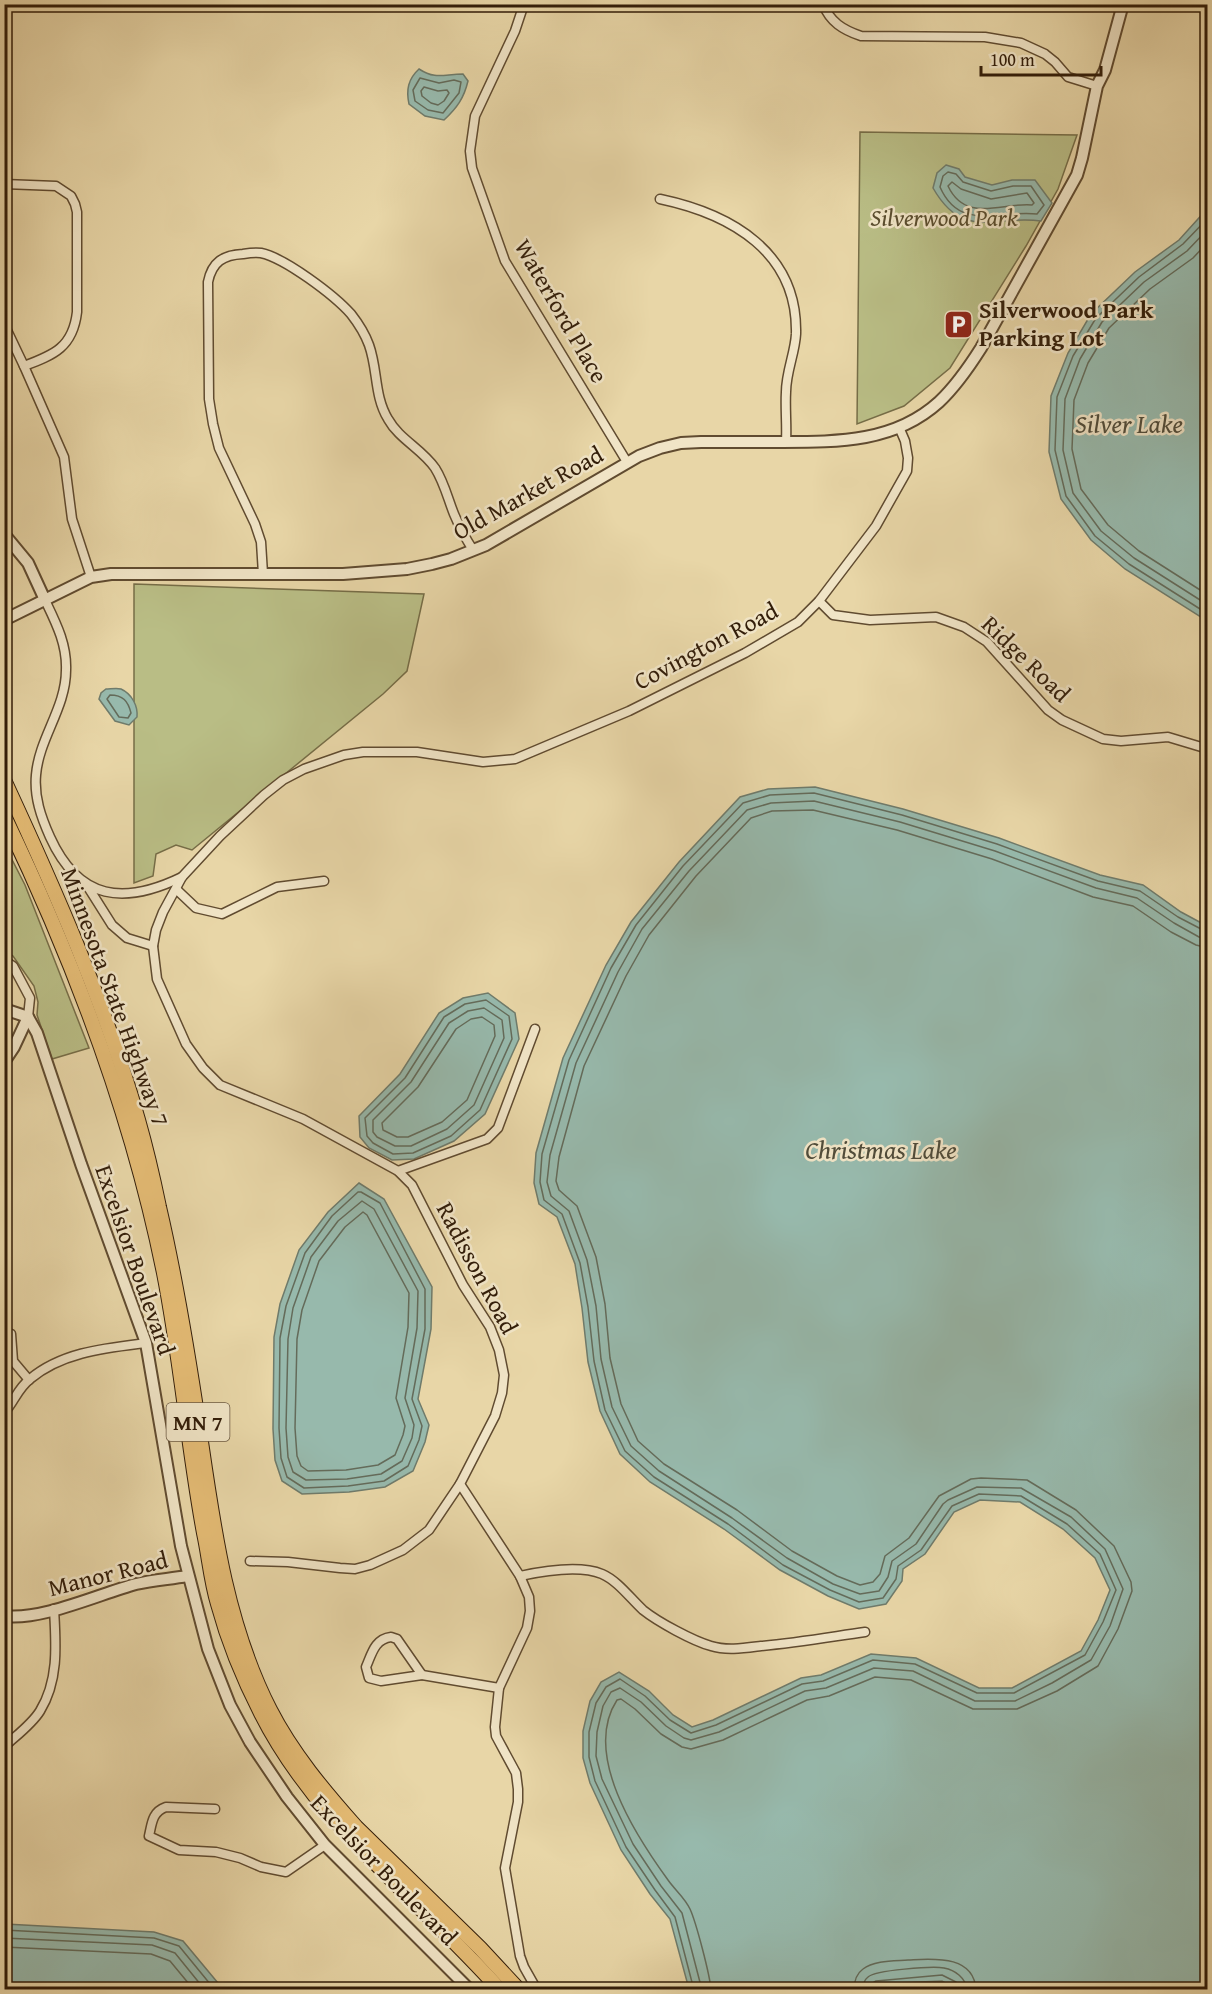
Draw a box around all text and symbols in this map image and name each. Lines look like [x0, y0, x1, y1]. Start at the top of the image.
scale bar [981, 39, 1101, 77]
text: 100 m [990, 46, 1035, 73]
park label: Silverwood Park [870, 200, 1018, 235]
street label: Waterford Place [506, 232, 617, 389]
place label: Silverwood Park Parking Lot [979, 292, 1154, 355]
parking icon: Silverwood Park Parking Lot [942, 308, 974, 340]
water label: Silver Lake [1075, 404, 1183, 443]
street label: Old Market Road [446, 437, 610, 548]
street label: Covington Road [628, 593, 784, 698]
street label: Ridge Road [974, 607, 1079, 710]
street label: Minnesota State Highway 7 [52, 863, 179, 1131]
water label: Christmas Lake [805, 1130, 957, 1169]
street label: Excelsior Boulevard [87, 1160, 184, 1360]
street label: Radisson Road [428, 1196, 527, 1340]
road number: MN 7 [166, 1403, 230, 1441]
street label: Manor Road [44, 1542, 172, 1605]
street label: Excelsior Boulevard [303, 1786, 466, 1953]

